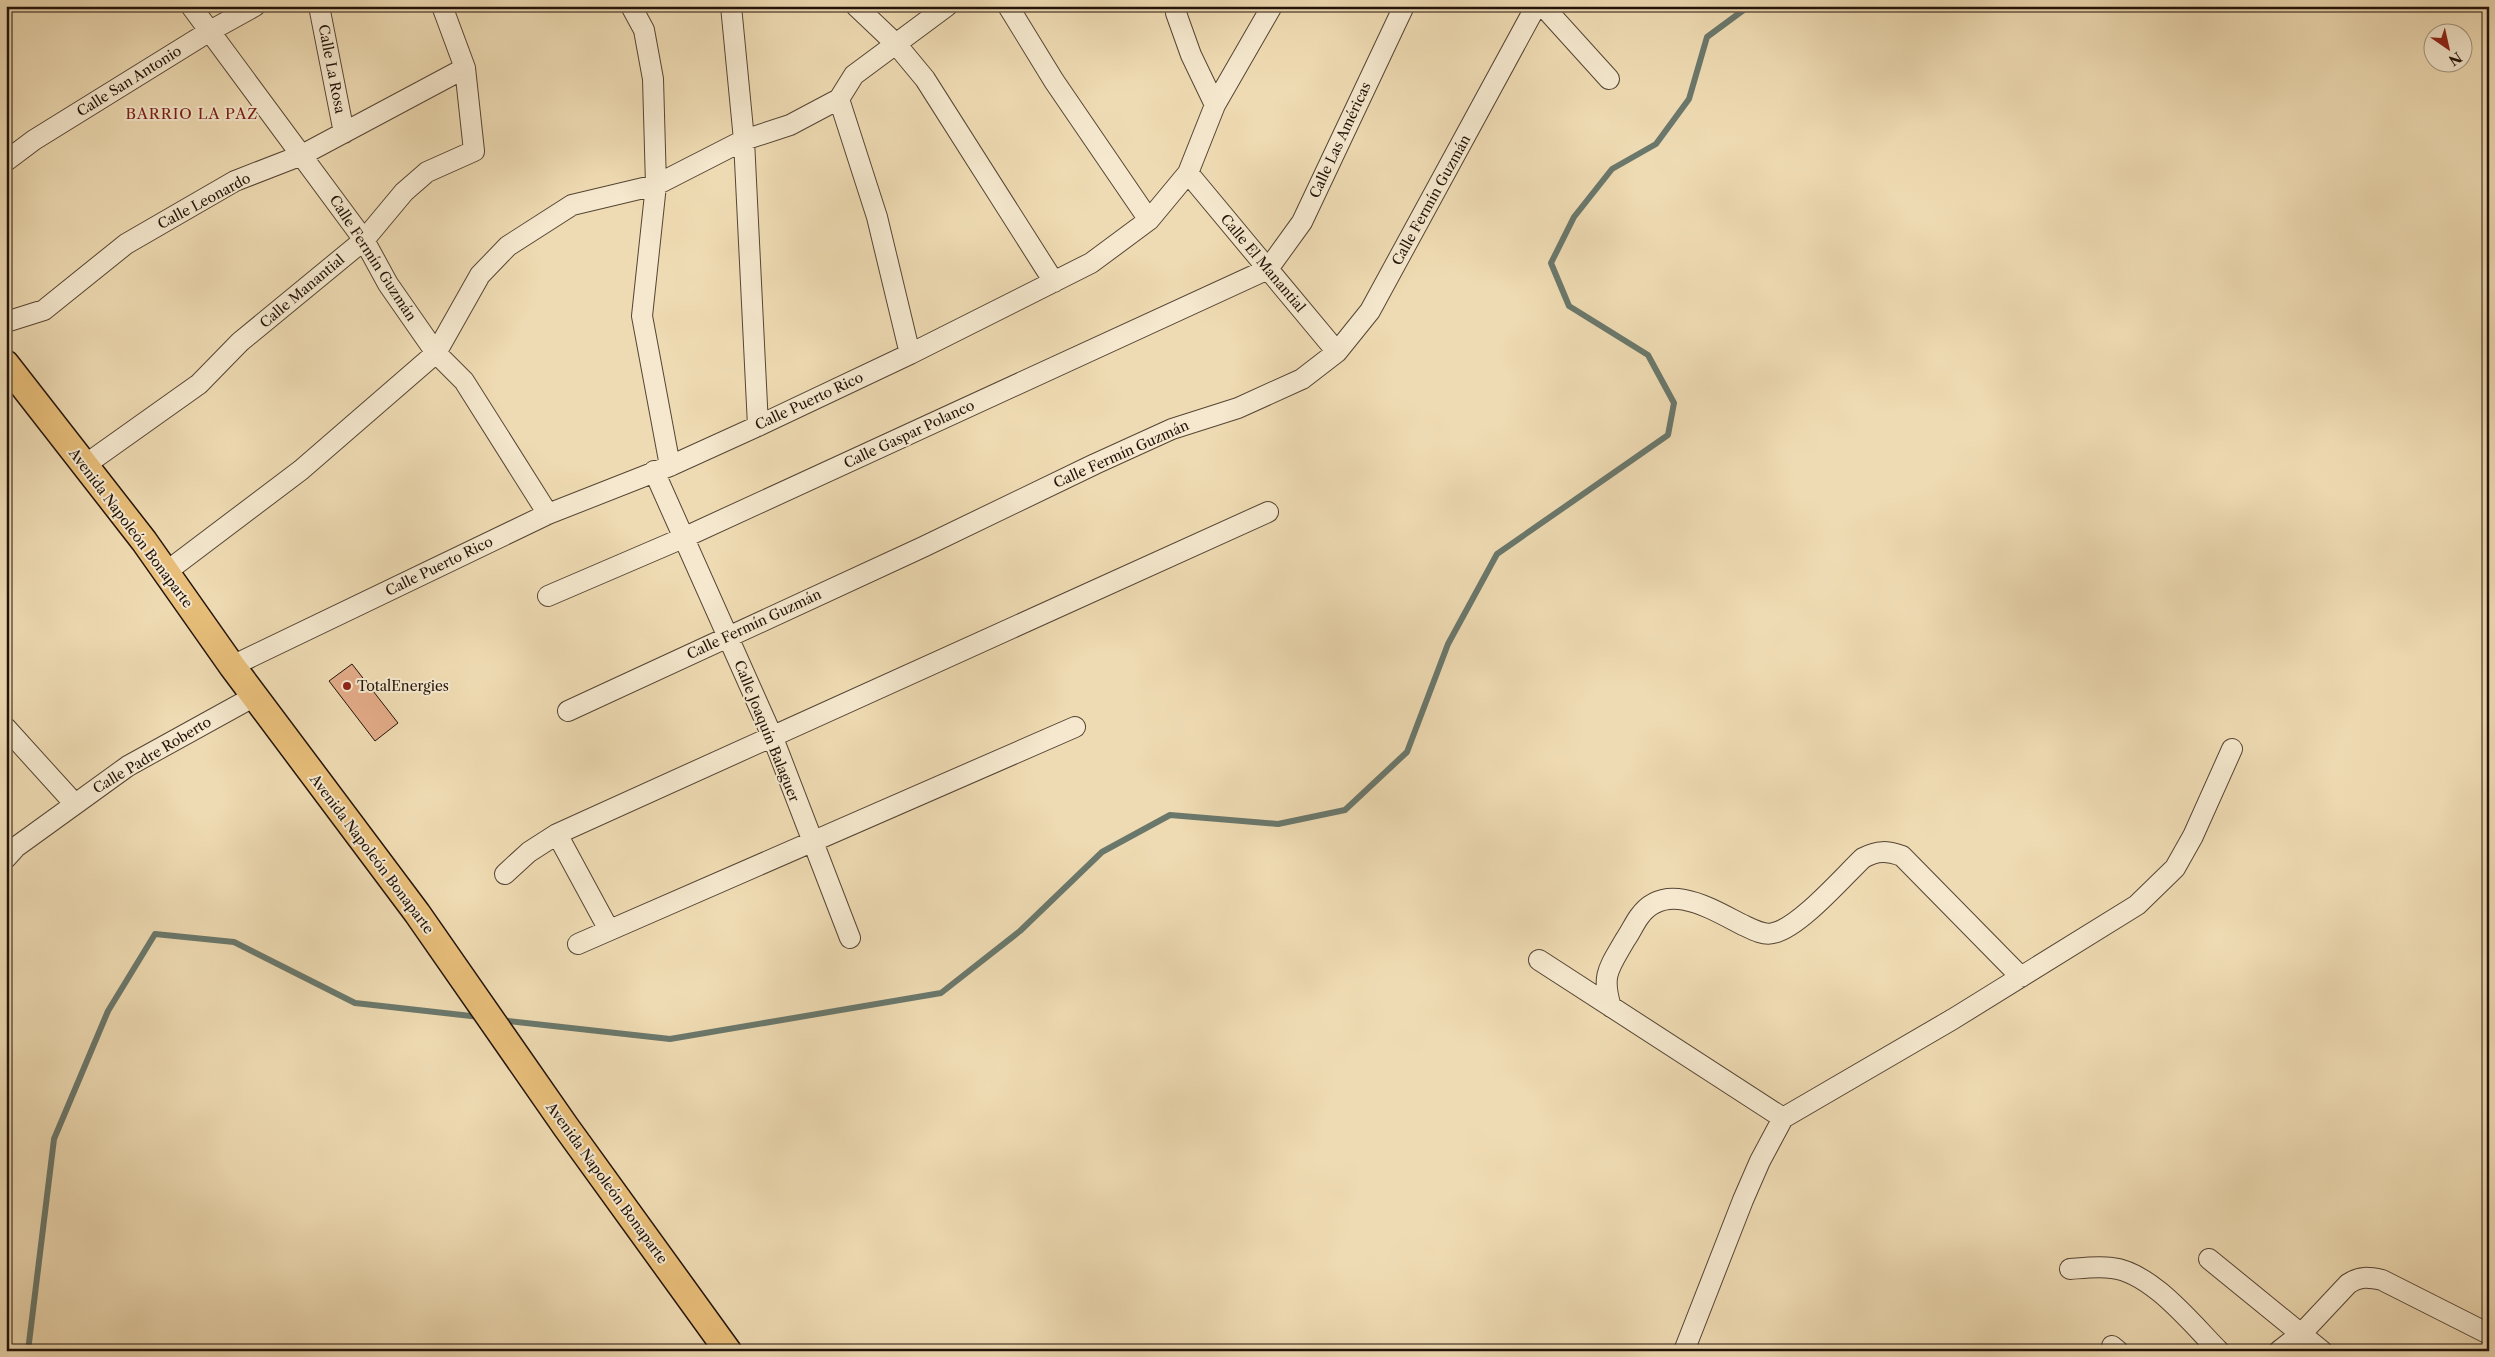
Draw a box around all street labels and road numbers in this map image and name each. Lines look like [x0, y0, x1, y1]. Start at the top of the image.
street label: Calle La Rosa [315, 23, 350, 116]
street label: Calle San Antonio [73, 42, 185, 120]
street label: Calle Las Américas [1305, 79, 1375, 201]
street label: Calle Fermín Guzmán [1388, 131, 1474, 268]
street label: Calle Leonardo [154, 169, 254, 233]
street label: Calle Fermín Guzmán [326, 192, 421, 324]
street label: Calle El Manantial [1217, 210, 1309, 316]
street label: Calle Manantial [256, 250, 348, 332]
street label: Calle Puerto Rico [752, 368, 866, 434]
street label: Calle Gaspar Polanco [841, 396, 977, 472]
street label: Calle Fermín Guzmán [1050, 416, 1192, 492]
street label: Avenida Napoleón Bonaparte [64, 444, 197, 611]
street label: Calle Puerto Rico [382, 532, 496, 600]
street label: Calle Fermín Guzmán [684, 585, 824, 663]
street label: Calle Joaquín Balaguer [730, 658, 804, 805]
street label: Calle Padre Roberto [90, 713, 214, 797]
street label: Avenida Napoleón Bonaparte [305, 770, 438, 937]
street label: Avenida Napoleón Bonaparte [542, 1098, 672, 1267]

